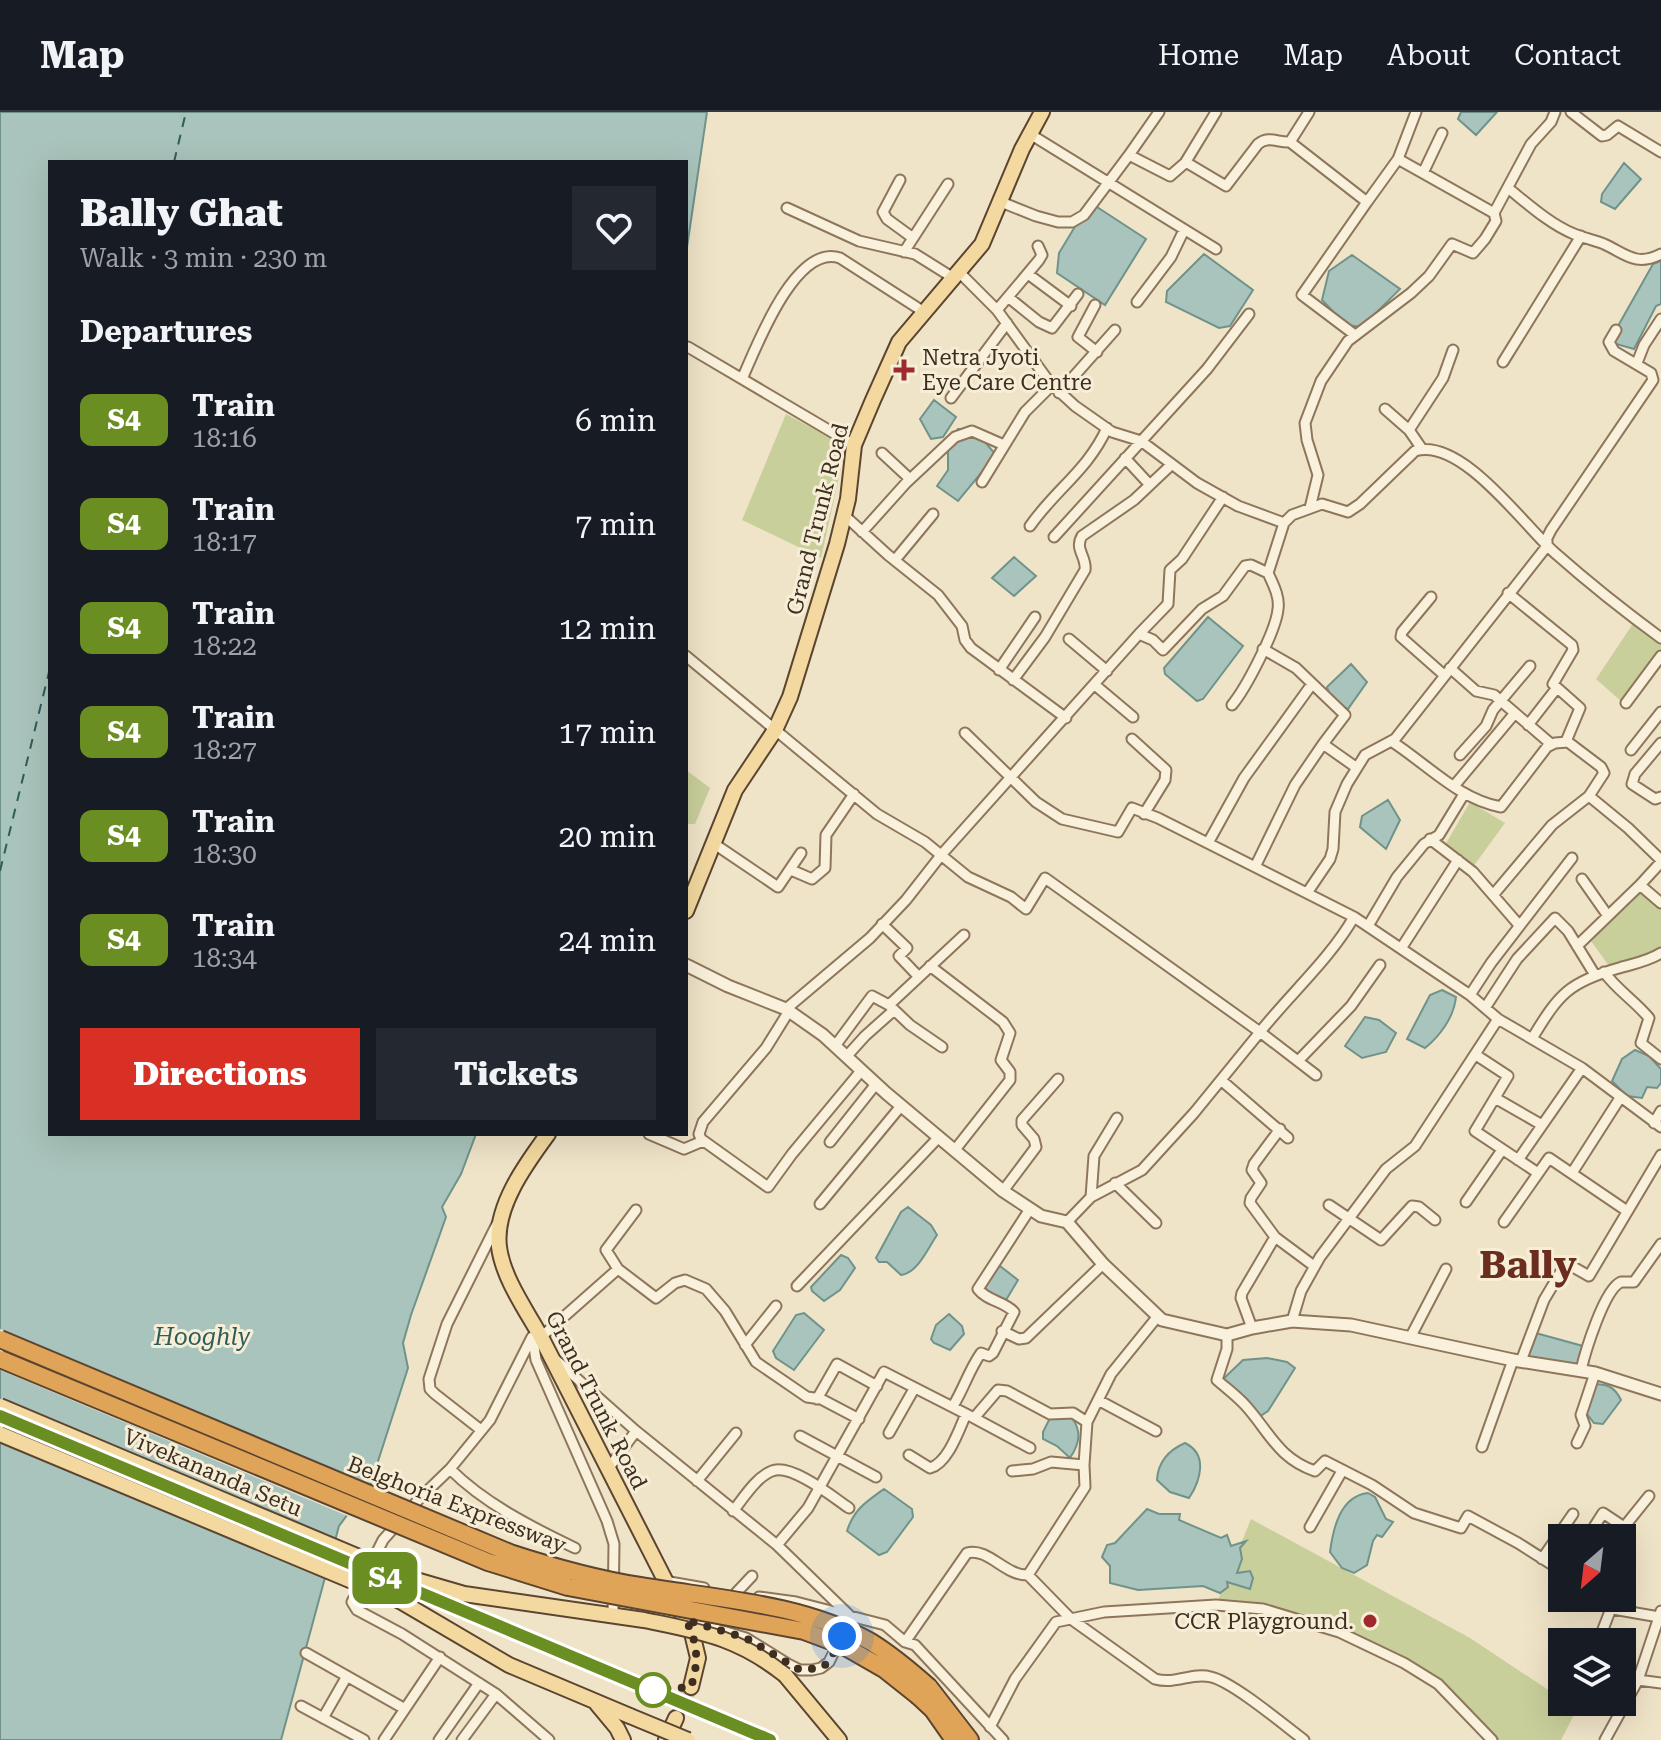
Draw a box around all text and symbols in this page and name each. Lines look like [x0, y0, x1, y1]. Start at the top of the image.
text: Map [40, 33, 125, 77]
text: Home [1158, 39, 1239, 72]
text: Map [1283, 39, 1343, 72]
text: About [1387, 39, 1470, 72]
text: Contact [1514, 39, 1621, 72]
button: heart [572, 186, 656, 270]
text: Bally Ghat [80, 191, 283, 235]
text: Walk · 3 min · 230 m [80, 243, 327, 273]
text: Departures [80, 314, 252, 349]
place label: Netra Jyoti Eye Care Centre [922, 345, 1092, 395]
marker: Netra Jyoti Eye Care Centre [893, 359, 915, 381]
text: Train [192, 388, 275, 423]
text: S4 [107, 403, 141, 436]
text: 6 min [575, 403, 656, 438]
street label: Grand Trunk Road [782, 421, 853, 617]
text: 18:16 [192, 423, 257, 453]
text: Train [192, 492, 275, 527]
text: S4 [107, 507, 141, 540]
text: 7 min [575, 507, 656, 542]
text: 18:17 [192, 527, 257, 557]
text: Train [192, 596, 275, 631]
text: S4 [107, 611, 141, 644]
text: 12 min [559, 611, 656, 646]
text: 18:22 [192, 631, 257, 661]
text: Train [192, 700, 275, 735]
text: S4 [107, 715, 141, 748]
text: 17 min [559, 715, 656, 750]
text: 18:27 [192, 735, 257, 765]
text: Train [192, 804, 275, 839]
text: S4 [107, 819, 141, 852]
text: 20 min [559, 819, 656, 854]
text: 18:30 [192, 839, 257, 869]
text: Train [192, 908, 275, 943]
text: S4 [107, 923, 141, 956]
text: 24 min [559, 923, 656, 958]
text: 18:34 [192, 943, 257, 973]
button: Directions [80, 1028, 360, 1120]
button: Tickets [376, 1028, 656, 1120]
district label: Bally [1479, 1243, 1577, 1288]
street label: Grand Trunk Road [541, 1307, 652, 1493]
water label: Hooghly [153, 1323, 251, 1351]
street label: Vivekananda Setu [120, 1424, 306, 1522]
street label: Belghoria Expressway [344, 1451, 570, 1558]
north arrow [1548, 1524, 1636, 1612]
map controls [1548, 1524, 1636, 1716]
line badge: S4 [349, 1552, 421, 1604]
text: S4 [368, 1561, 402, 1594]
place label: CCR Playground. [1174, 1609, 1354, 1634]
marker: CCR Playground. [1361, 1612, 1379, 1630]
your location [822, 1616, 862, 1656]
button: layers [1548, 1628, 1636, 1716]
unlabelled marker [636, 1673, 670, 1707]

